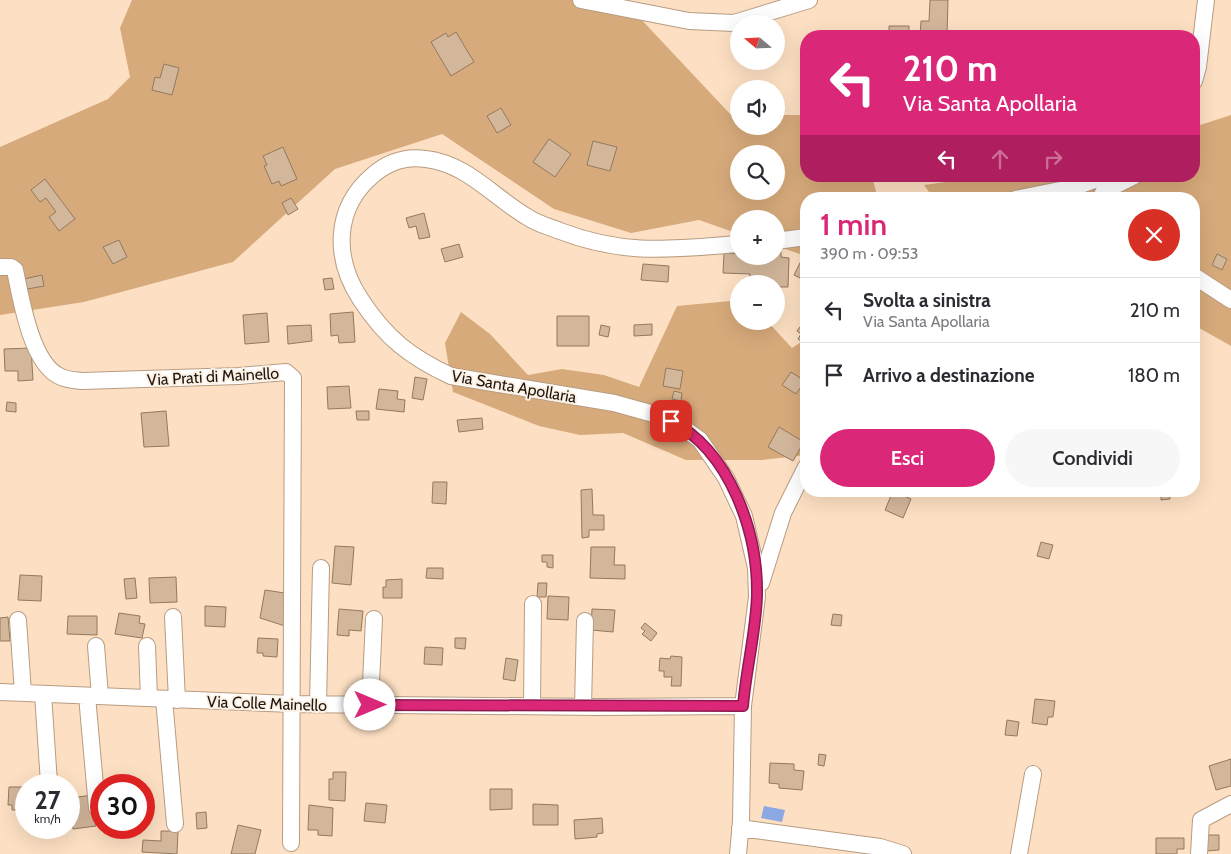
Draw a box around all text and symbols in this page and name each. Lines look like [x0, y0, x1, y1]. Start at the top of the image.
north arrow [730, 15, 785, 70]
map controls [730, 15, 785, 330]
text: 210 m [903, 47, 997, 90]
icon: left [820, 50, 885, 115]
button: sound [730, 80, 785, 135]
text: Via Santa Apollaria [903, 90, 1077, 117]
button: search [730, 145, 785, 200]
icon: left [933, 145, 961, 173]
icon: ahead [986, 145, 1014, 173]
icon: right [1039, 145, 1067, 173]
text: 1 min [820, 206, 887, 243]
button: close [1128, 209, 1180, 261]
button: + [730, 210, 785, 265]
text: 390 m · 09:53 [820, 244, 918, 263]
button: − [730, 275, 785, 330]
text: Svolta a sinistra [863, 289, 991, 312]
icon: left [820, 296, 848, 324]
text: 210 m [1130, 299, 1180, 322]
text: Via Santa Apollaria [863, 312, 990, 331]
icon: arrive [820, 361, 848, 389]
street label: Via Prati di Mainello [146, 364, 280, 389]
text: Arrivo a destinazione [863, 364, 1034, 387]
text: 180 m [1128, 364, 1180, 387]
street label: Via Santa Apollaria [450, 366, 578, 407]
pin [650, 400, 692, 442]
icon: arrive [657, 407, 685, 435]
button: Esci [820, 429, 995, 487]
button: Condividi [1005, 429, 1180, 487]
position arrow [343, 678, 395, 730]
street label: Via Colle Mainello [207, 692, 328, 715]
speed limit sign: 30 [90, 774, 155, 839]
text: 27 [35, 785, 60, 815]
text: km/h [34, 811, 61, 826]

